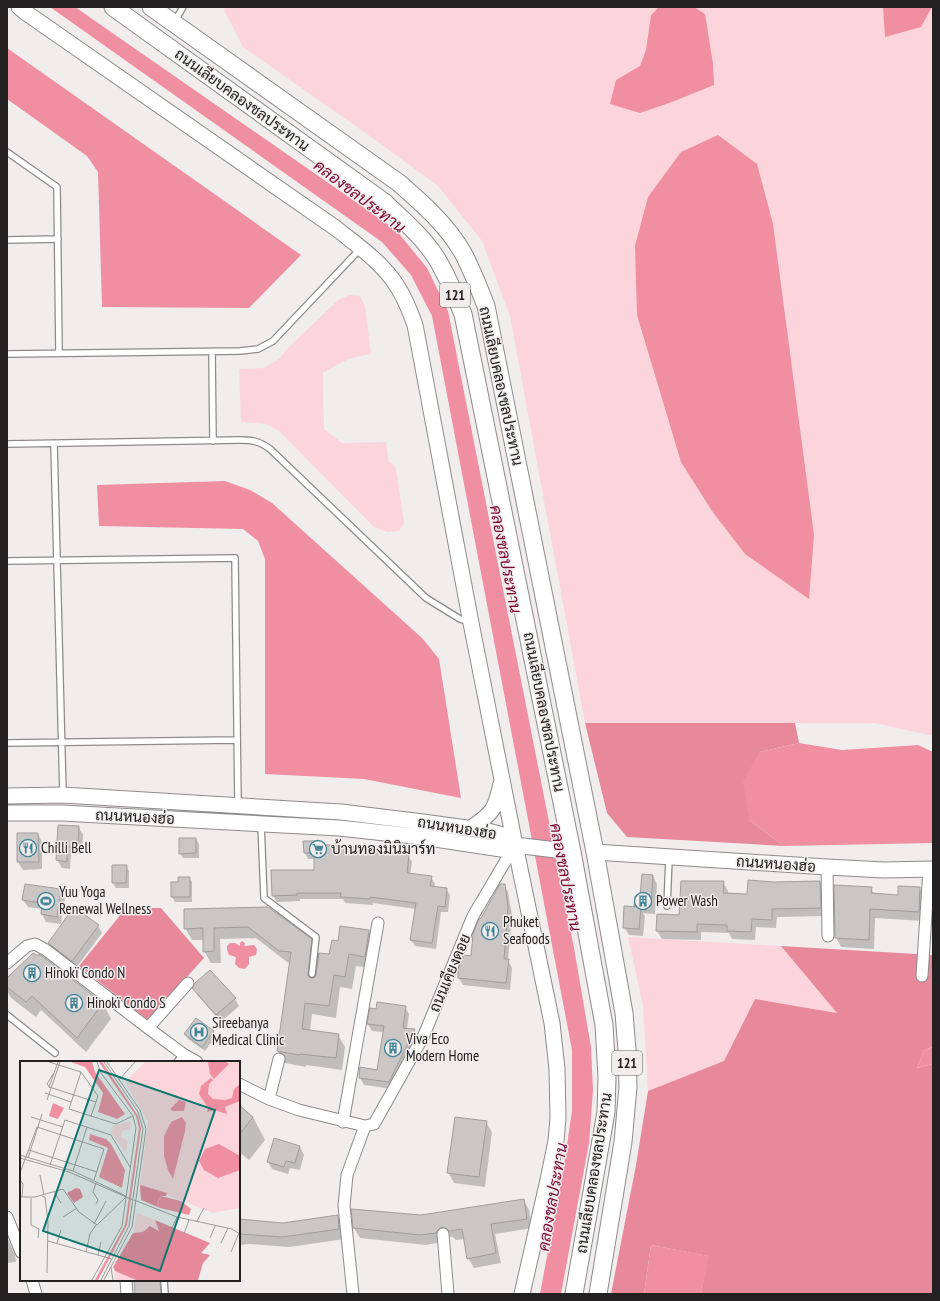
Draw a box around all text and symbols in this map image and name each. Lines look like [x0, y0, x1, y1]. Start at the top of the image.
street label: ถนนเลียบคลองชลประทาน [171, 44, 314, 155]
water label: คลองชลประทาน [310, 155, 410, 237]
road number: 121 [440, 283, 470, 307]
street label: ถนนเลียบคลองชลประทาน [475, 305, 528, 467]
water label: คลองชลประทาน [486, 503, 526, 615]
street label: ถนนเลียบคลองชลประทาน [520, 630, 569, 793]
street label: ถนนหนองฮ่อ [95, 805, 175, 828]
street label: ถนนหนองฮ่อ [416, 812, 498, 843]
water label: คลองชลประทาน [546, 821, 586, 933]
restaurant icon: Chilli Bell [18, 838, 38, 858]
place label: Chilli Bell [41, 838, 92, 857]
supermarket icon: บ้านทองมินิมาร์ท [308, 839, 328, 859]
place label: บ้านทองมินิมาร์ท [331, 839, 435, 858]
street label: ถนนหนองฮ่อ [736, 851, 817, 876]
place label: Yuu Yoga Renewal Wellness [59, 882, 151, 918]
sports icon: Yuu Yoga Renewal Wellness [36, 891, 56, 911]
building icon: Power Wash [633, 891, 653, 911]
place label: Power Wash [656, 891, 718, 910]
place label: Phuket Seafoods [503, 912, 550, 948]
restaurant icon: Phuket Seafoods [480, 921, 500, 941]
street label: ถนนเคียงดอย [425, 931, 475, 1015]
building icon: Hinokï Condo N [22, 963, 42, 983]
place label: Hinokï Condo N [45, 963, 125, 982]
building icon: Hinokï Condo S [64, 993, 84, 1013]
place label: Hinokï Condo S [87, 993, 166, 1012]
place label: Sireebanya Medical Clinic [212, 1013, 285, 1049]
hospital icon: Sireebanya Medical Clinic [189, 1022, 209, 1042]
place label: Viva Eco Modern Home [405, 1029, 479, 1065]
building icon: Viva Eco Modern Home [383, 1038, 403, 1058]
road number: 121 [612, 1051, 642, 1075]
inset map [20, 1061, 240, 1281]
street label: ถนนเลียบคลองชลประทาน [571, 1091, 616, 1255]
water label: คลองชลประทาน [533, 1141, 571, 1253]

